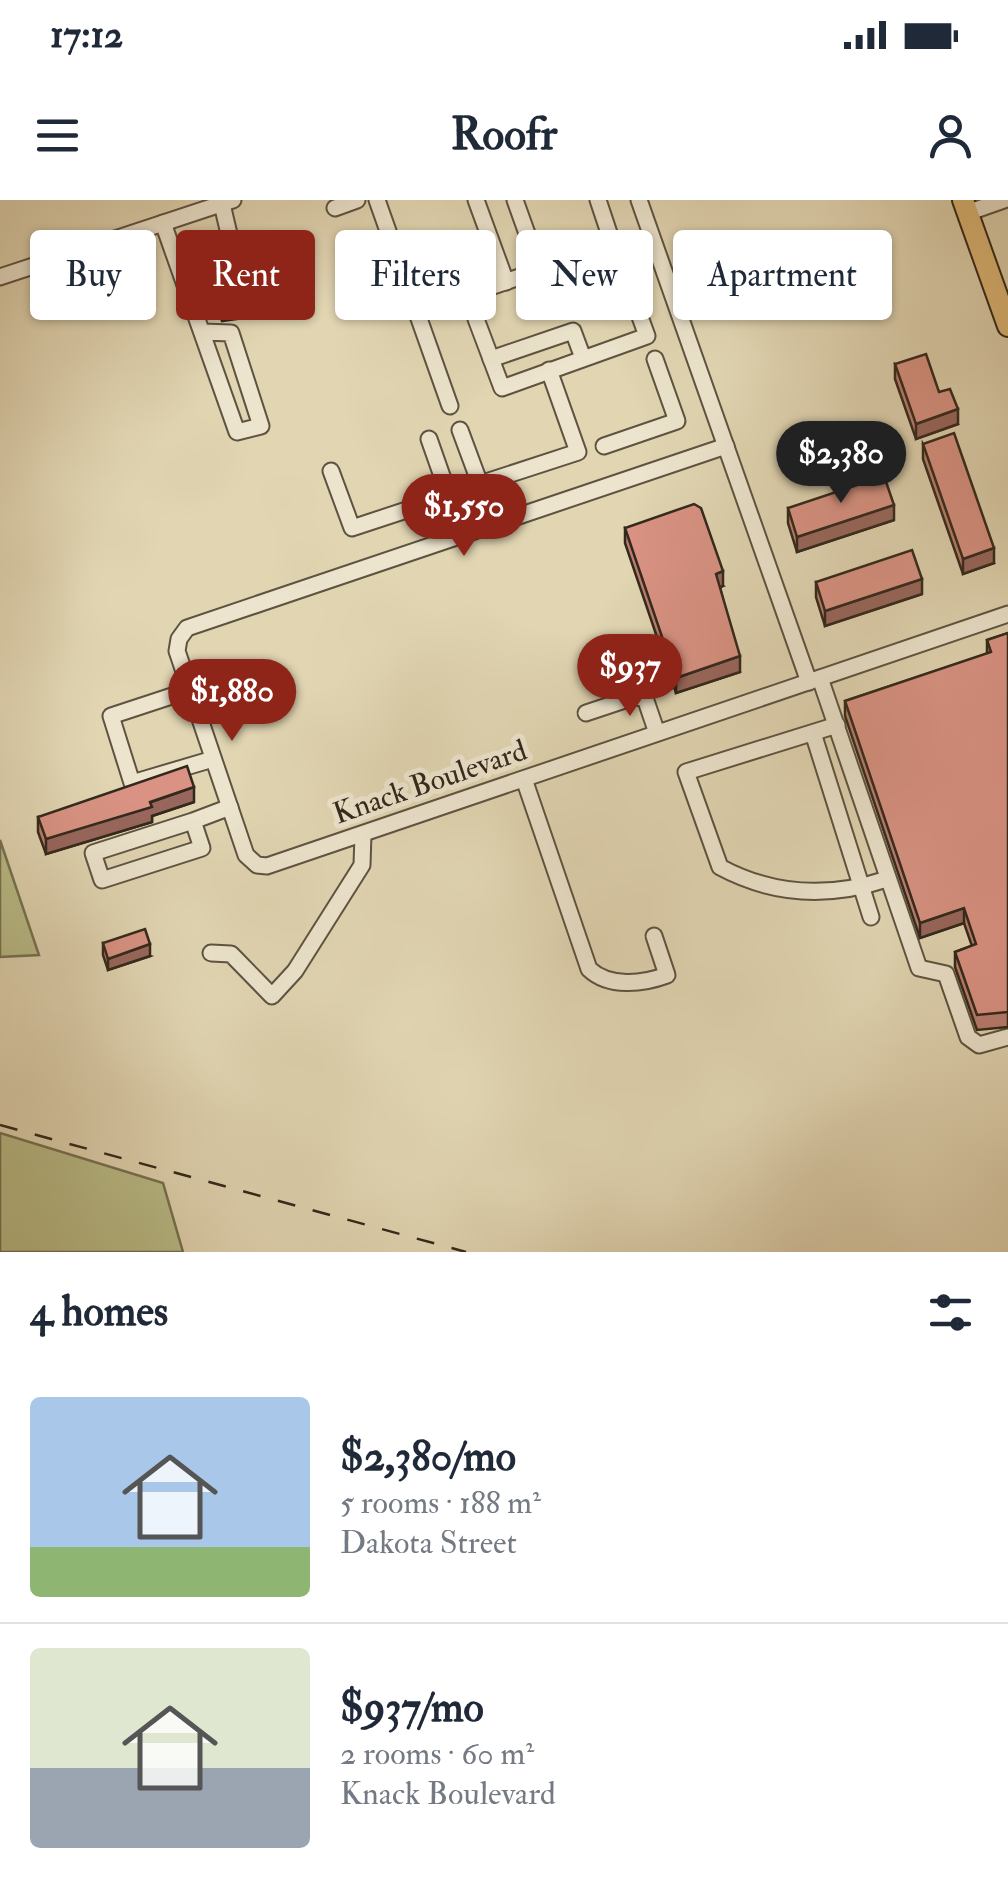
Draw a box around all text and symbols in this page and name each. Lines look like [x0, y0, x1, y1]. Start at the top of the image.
text: 17:12 [50, 11, 123, 59]
text: Roofr [451, 107, 557, 163]
icon: menu [30, 108, 85, 163]
icon: person [923, 108, 978, 163]
chip: Buy [30, 230, 156, 320]
chip: Rent [176, 230, 315, 320]
chip: Filters [335, 230, 496, 320]
chip: New [516, 230, 653, 320]
chip: Apartment [673, 230, 892, 320]
pin: $2,380 [760, 421, 922, 506]
text: $2,380 [798, 433, 884, 473]
pin: $1,550 [383, 474, 545, 559]
text: $1,550 [424, 486, 504, 526]
pin: $937 [571, 634, 689, 719]
text: $937 [599, 646, 661, 686]
pin: $1,880 [151, 659, 313, 744]
text: $1,880 [190, 671, 274, 711]
street label: Knack Boulevard [328, 732, 532, 832]
icon: filters [923, 1285, 978, 1340]
text: 4 homes [30, 1286, 168, 1338]
text: $2,380/mo [340, 1431, 516, 1483]
icon: home [110, 1437, 230, 1557]
text: 5 rooms · 188 m² [340, 1483, 541, 1523]
text: Dakota Street [340, 1523, 517, 1563]
text: $937/mo [340, 1682, 484, 1734]
icon: home [110, 1688, 230, 1808]
text: 2 rooms · 60 m² [340, 1734, 534, 1774]
text: Knack Boulevard [340, 1774, 556, 1814]

